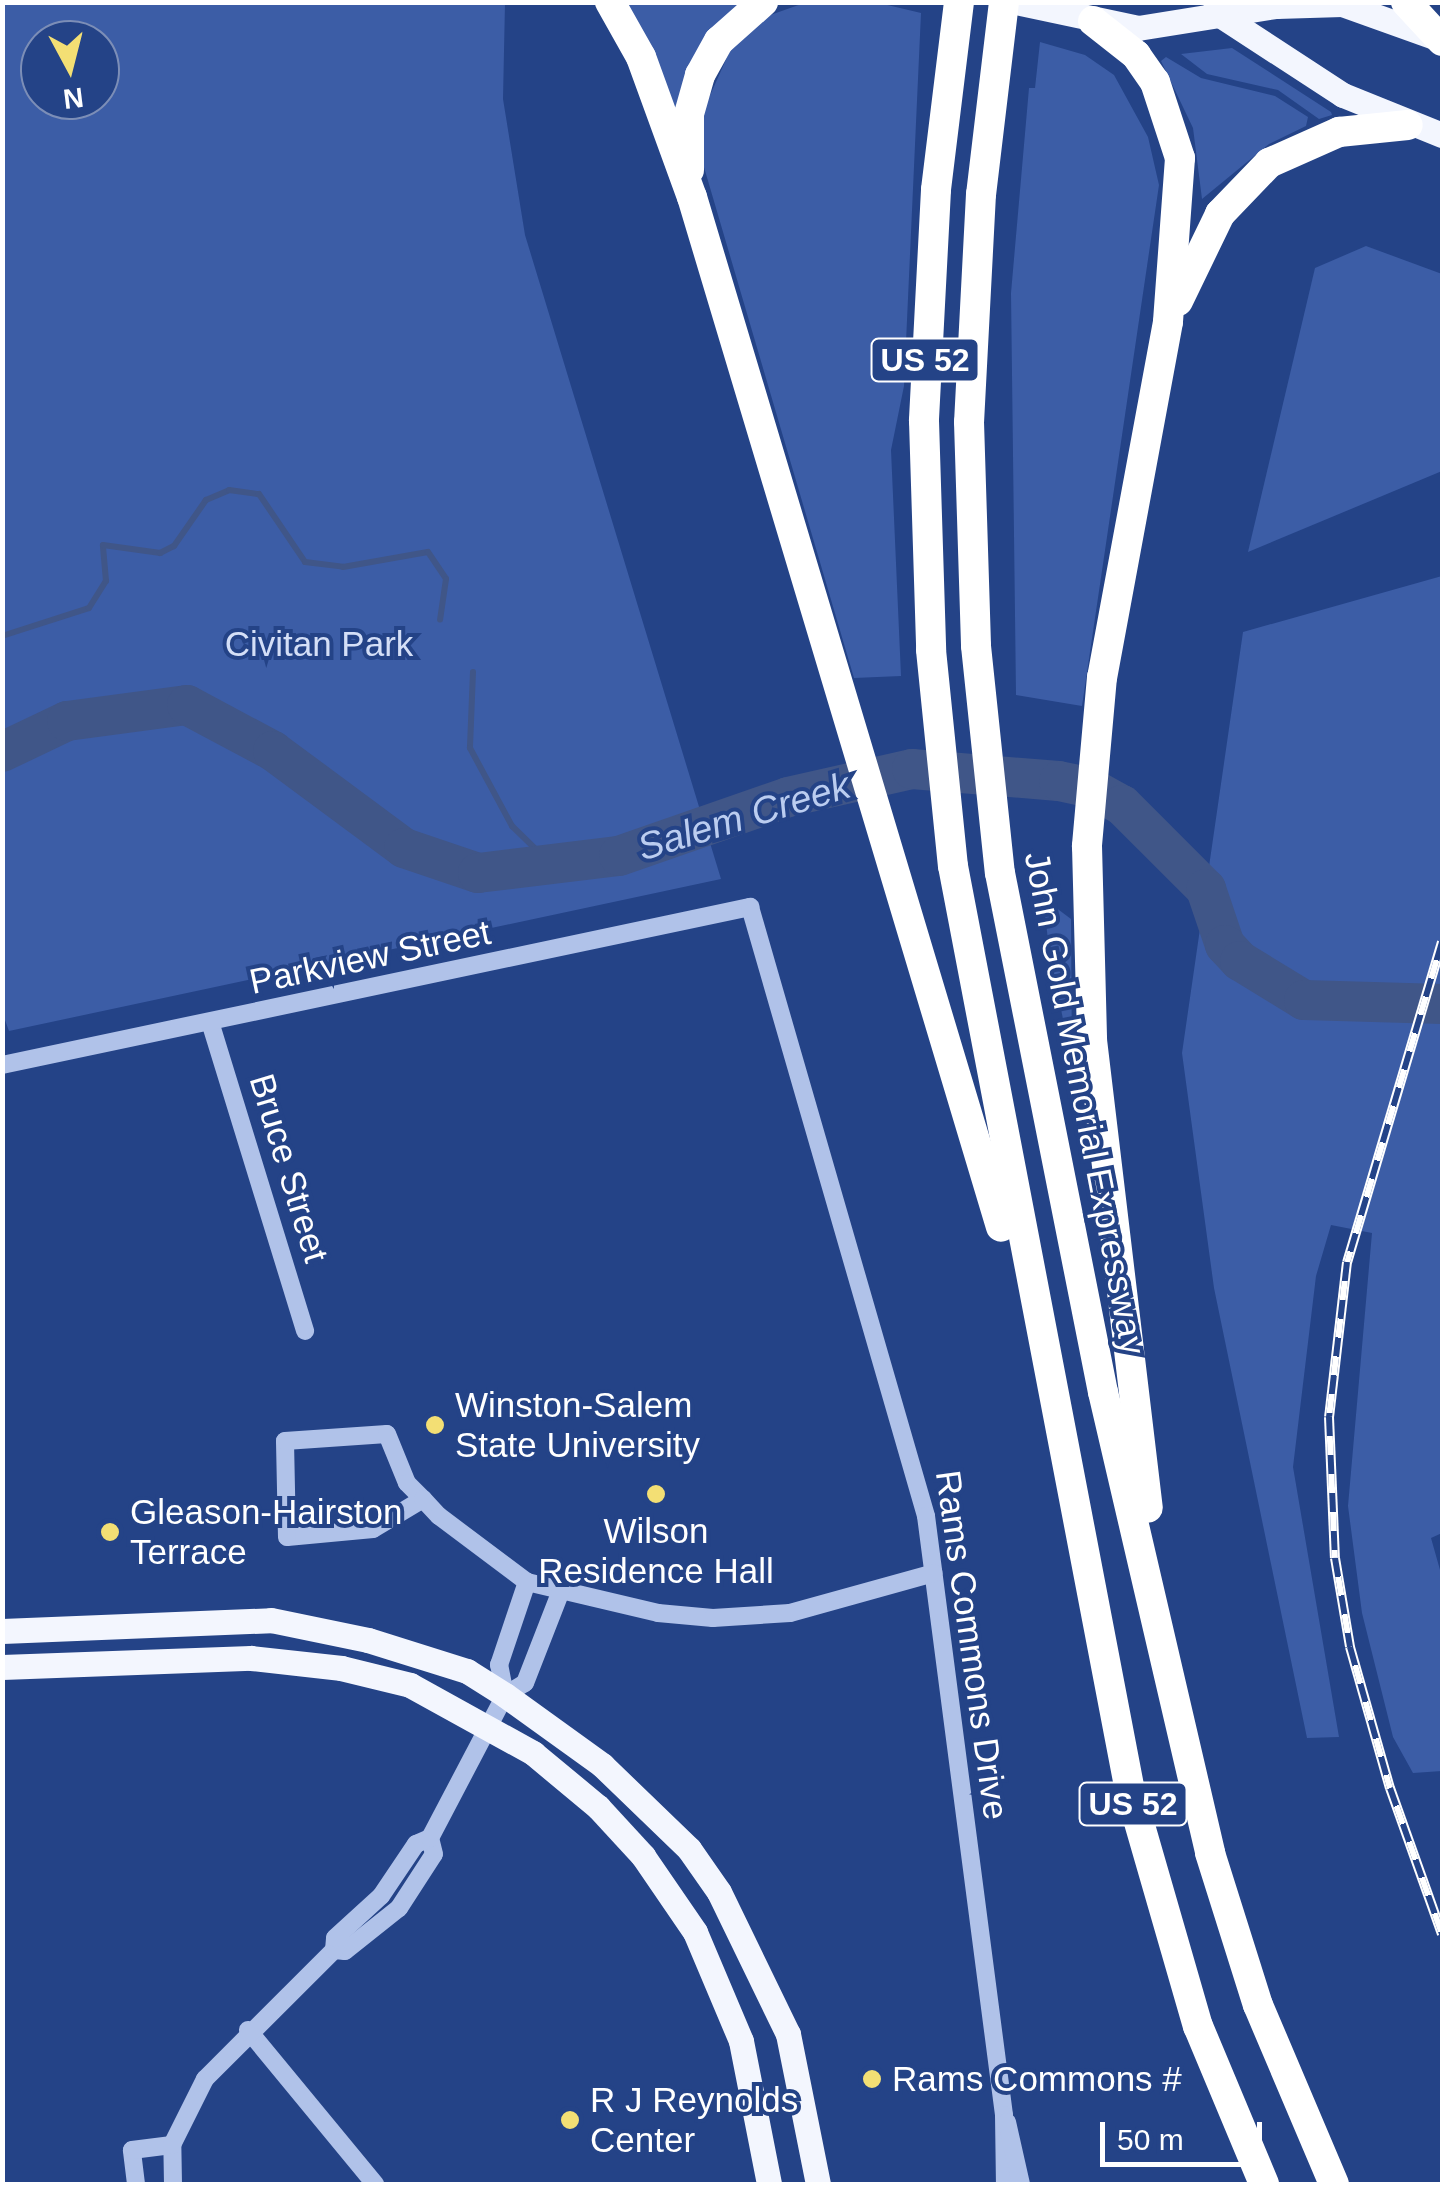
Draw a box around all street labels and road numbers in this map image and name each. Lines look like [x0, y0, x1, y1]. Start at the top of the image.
road number: US 52 [870, 333, 980, 387]
street label: John Gold Memorial Expressway [1016, 848, 1154, 1358]
street label: Parkview Street [246, 911, 494, 1003]
street label: Bruce Street [240, 1069, 338, 1267]
street label: Rams Commons Drive [927, 1468, 1017, 1822]
road number: US 52 [1078, 1777, 1188, 1831]

